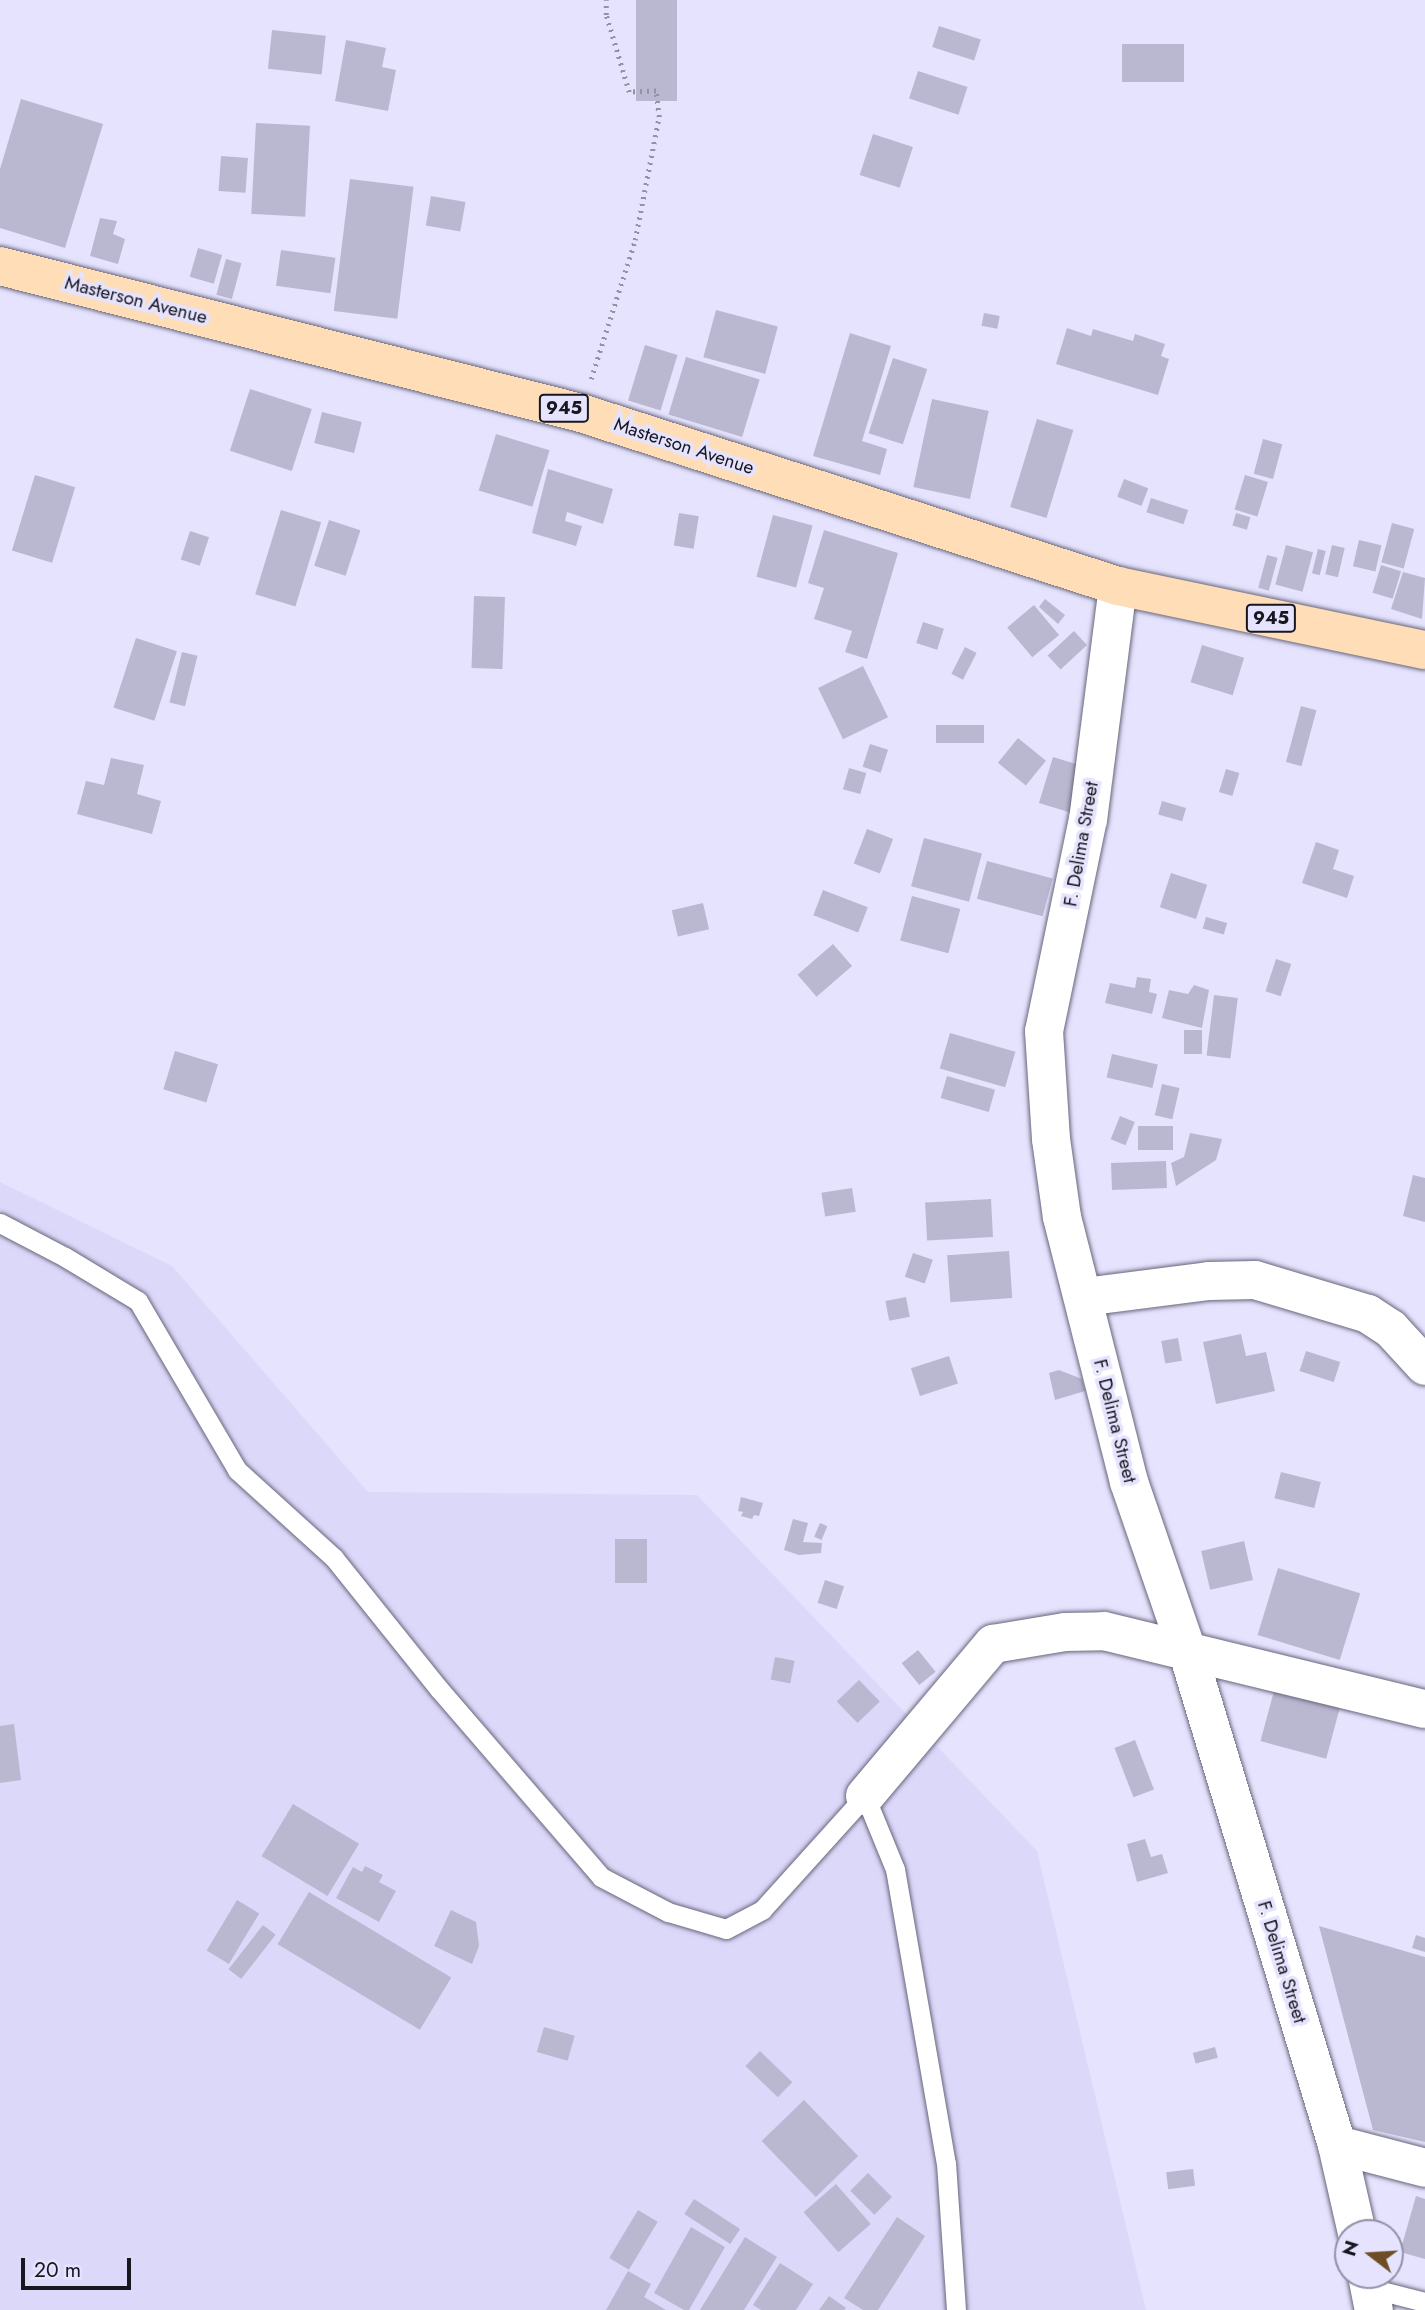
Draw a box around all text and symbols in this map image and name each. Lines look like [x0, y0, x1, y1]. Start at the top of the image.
street label: Masterson Avenue [62, 271, 210, 329]
road number: 945 [538, 394, 590, 422]
street label: Masterson Avenue [611, 413, 757, 479]
road number: 945 [1245, 604, 1297, 632]
street label: F. Delima Street [1059, 780, 1103, 908]
street label: F. Delima Street [1089, 1357, 1141, 1485]
street label: F. Delima Street [1253, 1898, 1311, 2026]
north arrow [1334, 2219, 1404, 2289]
text: N [1335, 2237, 1365, 2259]
scale bar [24, 2244, 135, 2288]
text: 20 m [34, 2255, 81, 2285]

